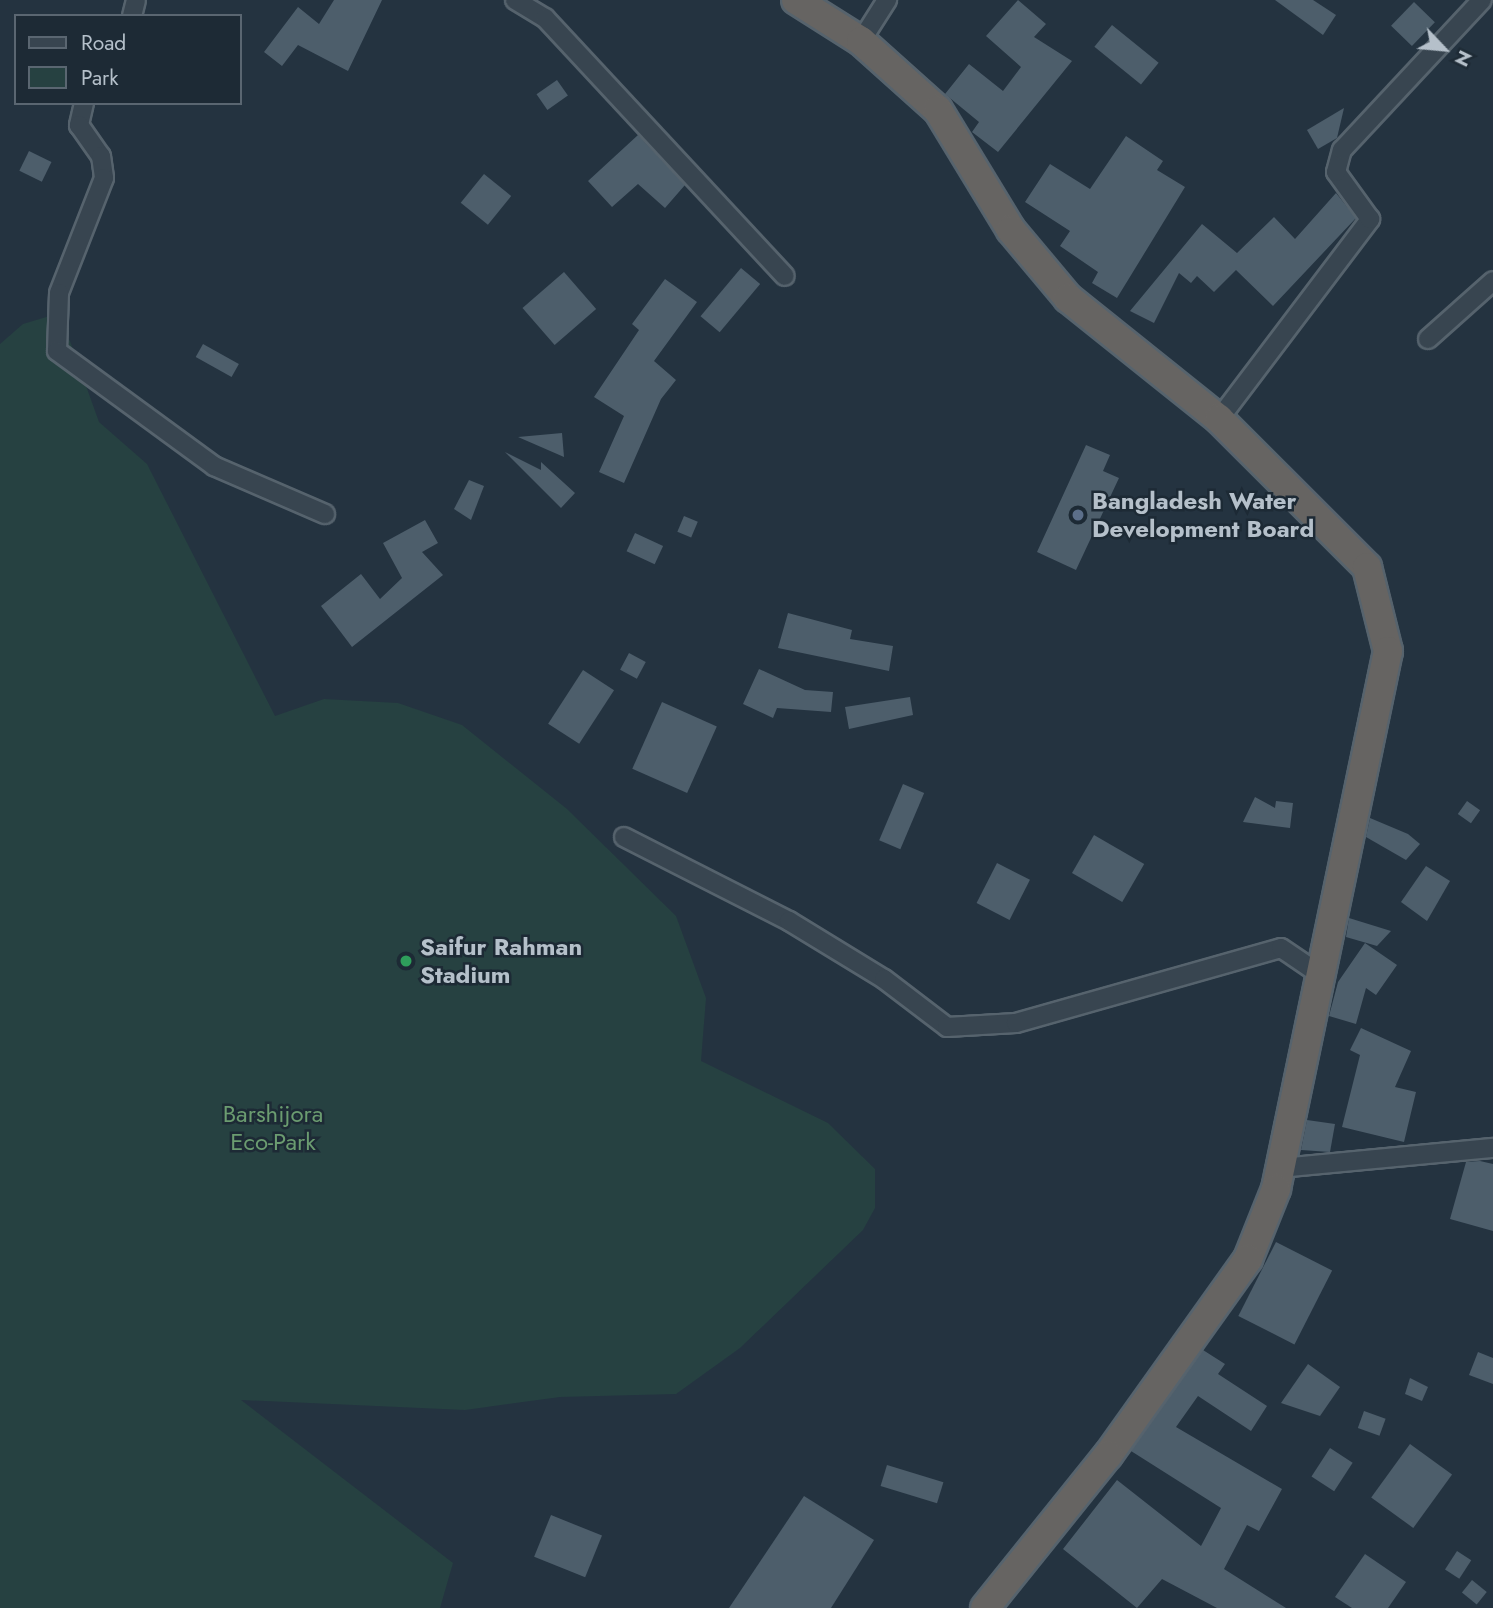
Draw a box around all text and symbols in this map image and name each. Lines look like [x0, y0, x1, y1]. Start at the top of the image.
legend [14, 14, 242, 105]
north arrow [1409, 14, 1479, 84]
text: Road [81, 28, 126, 58]
text: N [1448, 46, 1479, 71]
text: Park [81, 63, 118, 93]
place label: Bangladesh Water Development Board [1092, 487, 1314, 543]
marker: Bangladesh Water Development Board [1070, 507, 1086, 523]
place label: Saifur Rahman Stadium [420, 933, 582, 989]
marker: Saifur Rahman Stadium [398, 953, 414, 969]
park label: Barshijora Eco-Park [223, 1100, 323, 1156]

